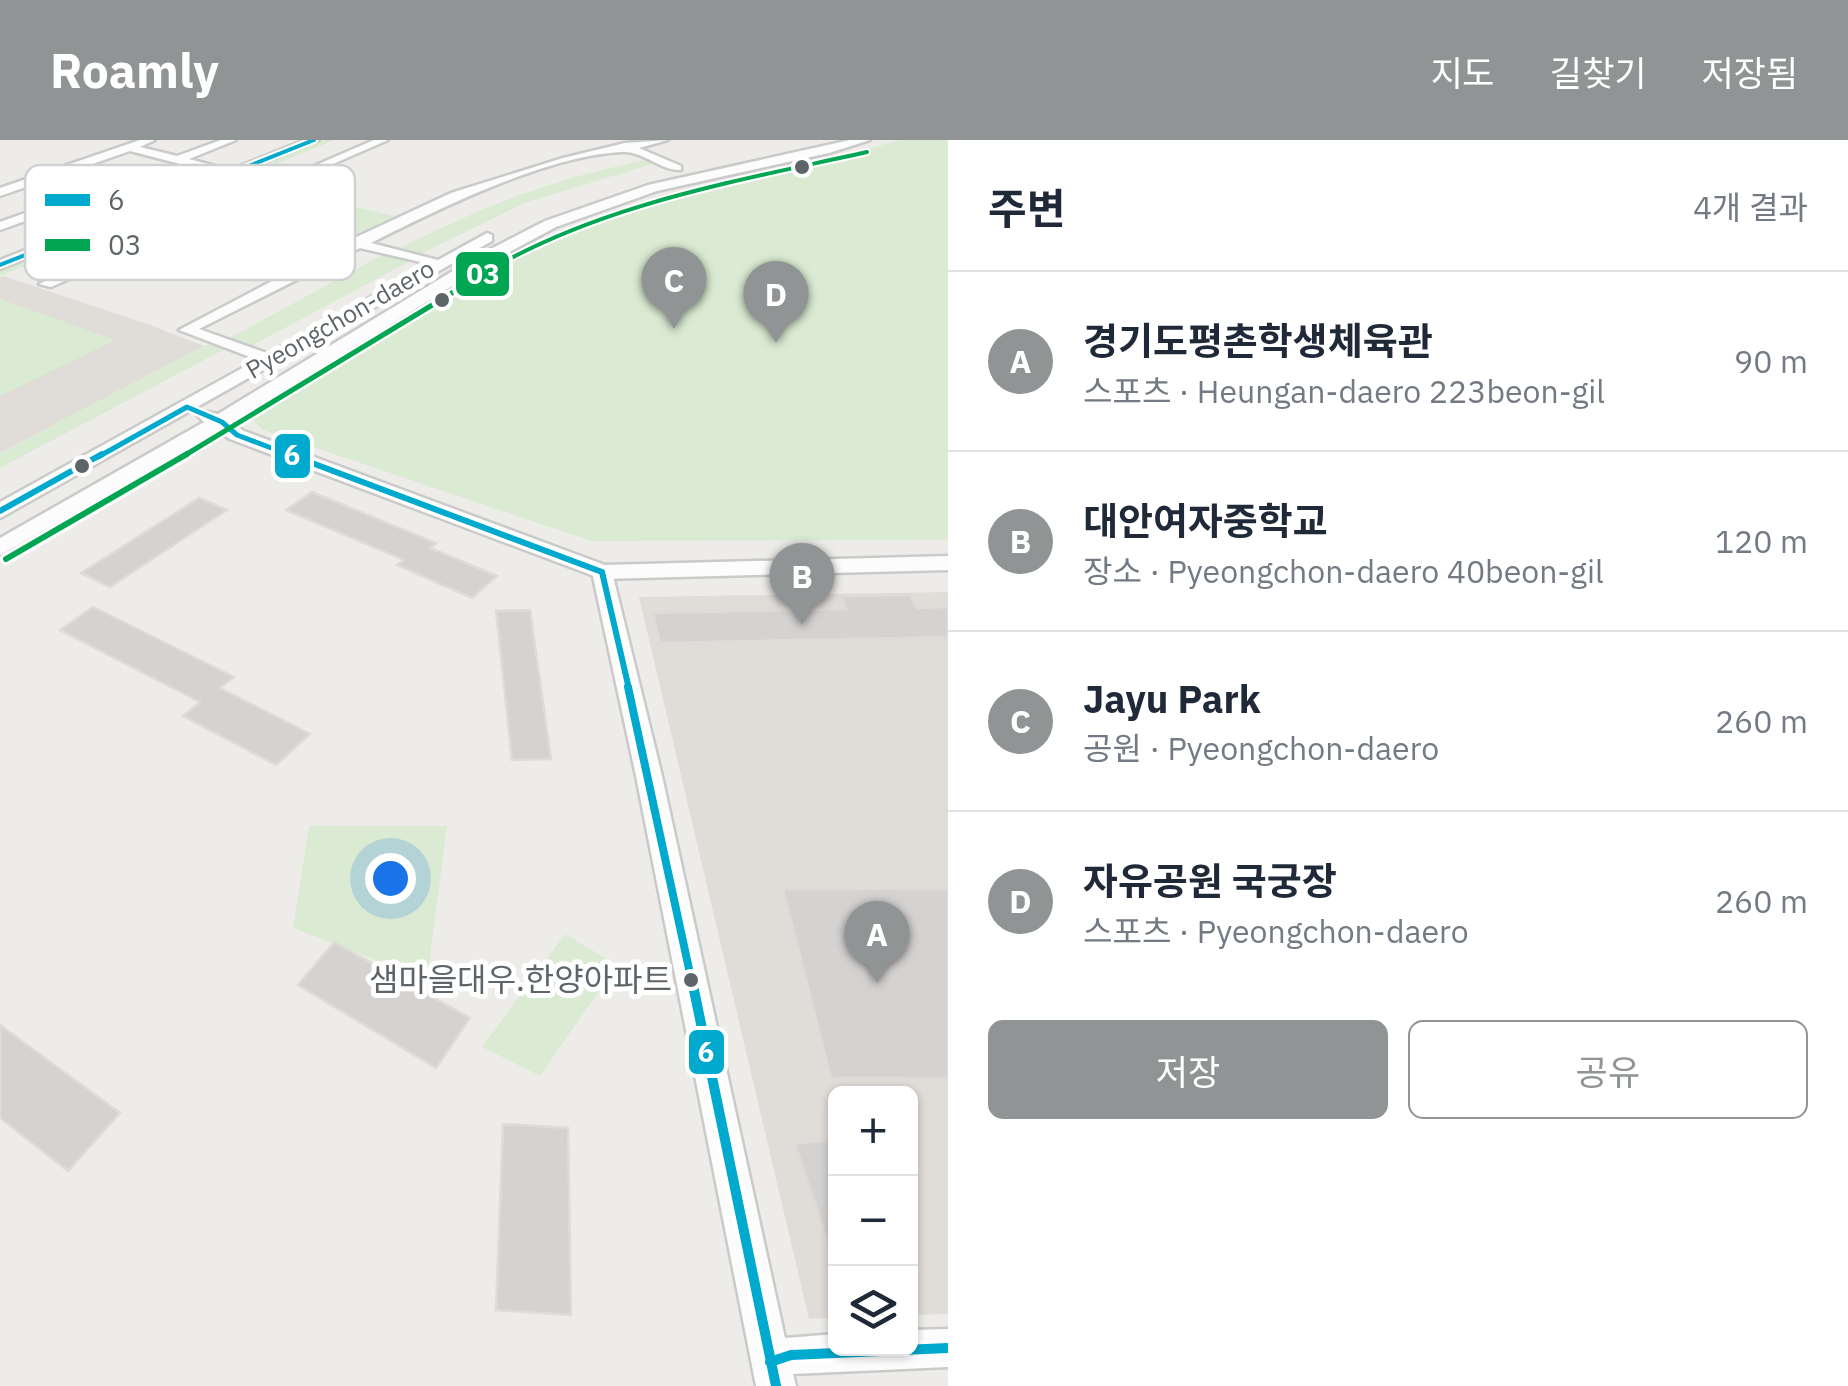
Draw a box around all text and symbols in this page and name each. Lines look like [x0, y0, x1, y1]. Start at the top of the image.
text: Roamly [50, 39, 219, 101]
text: 지도 [1430, 50, 1495, 96]
text: 길찾기 [1550, 50, 1646, 96]
text: 저장됨 [1701, 50, 1798, 96]
unlabelled marker [792, 157, 812, 177]
legend [25, 165, 355, 280]
text: 6 [108, 181, 125, 218]
text: 주변 [988, 181, 1065, 236]
text: 4개 결과 [1693, 186, 1808, 228]
text: 03 [108, 226, 142, 263]
pin: C [642, 246, 706, 329]
line badge: 03 [454, 250, 511, 298]
street label: Pyeongchon-daero [240, 251, 440, 386]
text: 03 [466, 255, 500, 292]
pin: D [744, 260, 808, 343]
unlabelled marker [432, 290, 452, 310]
text: 경기도평촌학생체육관 [1083, 316, 1433, 365]
text: A [1010, 340, 1031, 382]
text: 90 m [1734, 340, 1808, 382]
text: 스포츠 · Heungan-daero 223beon-gil [1083, 370, 1605, 412]
line badge: 6 [273, 432, 312, 480]
text: 6 [284, 436, 300, 473]
unlabelled marker [72, 456, 92, 476]
text: 대안여자중학교 [1083, 496, 1328, 545]
text: B [1010, 520, 1031, 562]
text: 120 m [1715, 520, 1808, 562]
pin: B [770, 542, 834, 625]
text: 장소 · Pyeongchon-daero 40beon-gil [1083, 550, 1604, 592]
text: Jayu Park [1083, 674, 1261, 723]
text: C [1010, 700, 1031, 742]
text: 260 m [1715, 700, 1808, 742]
text: 공원 · Pyeongchon-daero [1083, 727, 1439, 769]
your location [365, 853, 416, 904]
text: 자유공원 국궁장 [1083, 856, 1337, 905]
text: D [1009, 880, 1032, 922]
text: 260 m [1715, 880, 1808, 922]
pin: A [844, 900, 910, 983]
text: 스포츠 · Pyeongchon-daero [1083, 910, 1469, 952]
place label: 샘마을대우.한양아파트 [369, 958, 672, 1000]
marker: 샘마을대우.한양아파트 [681, 970, 701, 990]
button: 저장 [988, 1020, 1388, 1119]
button: 공유 [1408, 1020, 1808, 1119]
line badge: 6 [687, 1028, 726, 1076]
text: 6 [698, 1033, 714, 1070]
map controls [828, 1086, 918, 1356]
button: + [828, 1086, 918, 1176]
button: − [828, 1176, 918, 1266]
button: layers [828, 1266, 918, 1356]

